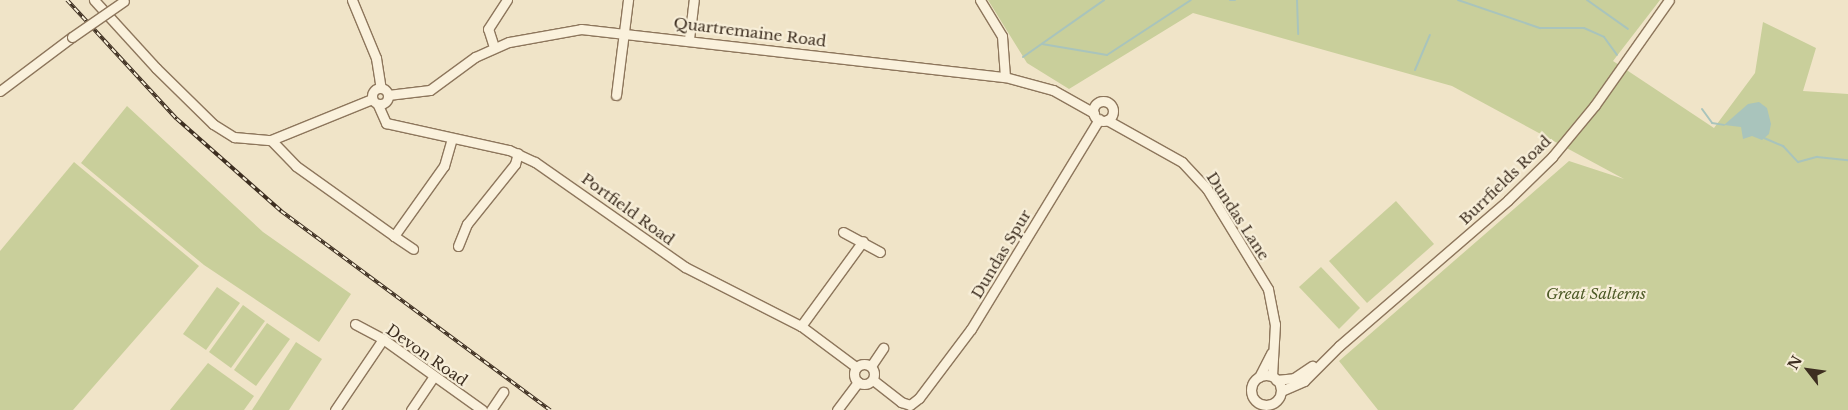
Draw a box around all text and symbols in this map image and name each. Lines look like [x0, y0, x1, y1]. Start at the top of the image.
street label: Quartremaine Road [673, 14, 827, 50]
street label: Burrfields Road [1456, 132, 1554, 228]
street label: Portfield Road [578, 169, 678, 249]
street label: Dundas Lane [1203, 169, 1273, 263]
street label: Dundas Spur [967, 206, 1035, 302]
park label: Great Salterns [1546, 285, 1646, 303]
street label: Devon Road [383, 320, 471, 390]
north arrow [1783, 345, 1833, 395]
text: N [1784, 352, 1806, 373]

